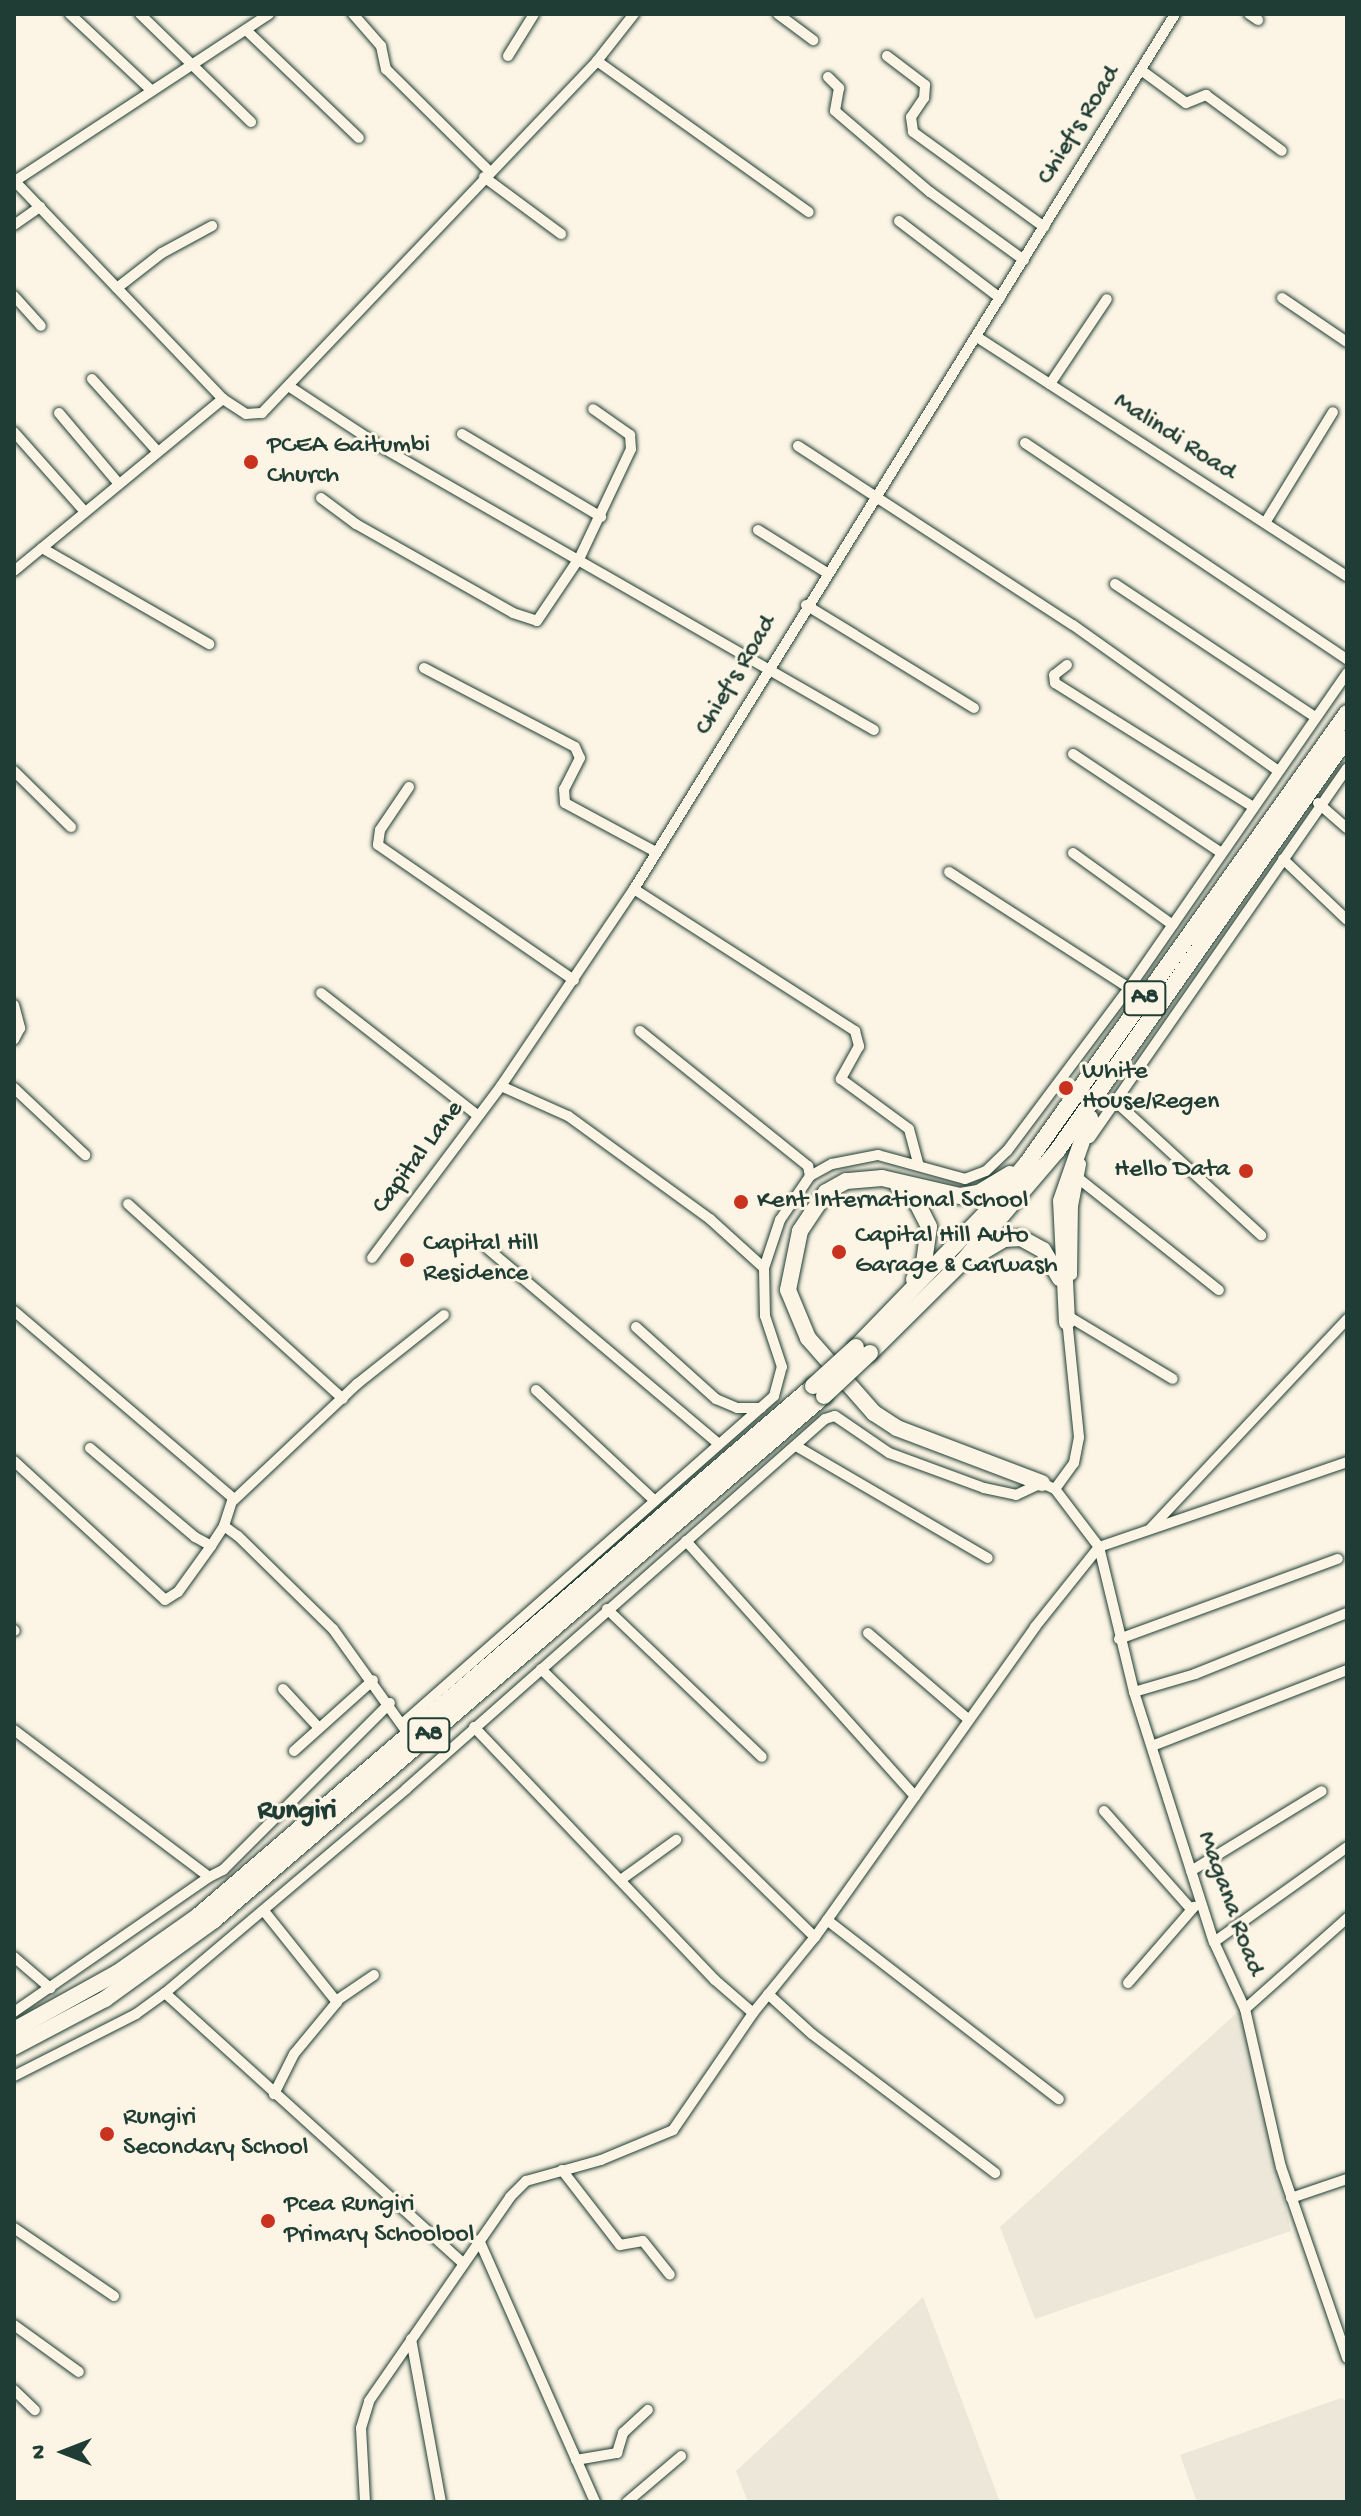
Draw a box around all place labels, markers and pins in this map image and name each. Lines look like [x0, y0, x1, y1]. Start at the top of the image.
place label: PCEA Gaitumbi Church [267, 431, 430, 492]
marker: PCEA Gaitumbi Church [242, 453, 260, 471]
place label: White House/Regen [1082, 1057, 1219, 1118]
marker: White House/Regen [1057, 1079, 1075, 1097]
place label: Hello Data [1114, 1155, 1230, 1187]
marker: Hello Data [1237, 1162, 1255, 1180]
place label: Kent International School [757, 1186, 1028, 1218]
marker: Kent International School [732, 1193, 750, 1211]
place label: Capital Hill Auto Garage & Carwash [855, 1221, 1058, 1282]
place label: Capital Hill Residence [423, 1229, 539, 1290]
marker: Capital Hill Auto Garage & Carwash [830, 1243, 848, 1261]
marker: Capital Hill Residence [398, 1251, 416, 1269]
place label: Rungiri Secondary School [123, 2103, 309, 2164]
marker: Rungiri Secondary School [98, 2125, 116, 2143]
place label: Pcea Rungiri Primary Schoolool [284, 2190, 475, 2252]
marker: Pcea Rungiri Primary Schoolool [259, 2212, 277, 2230]

